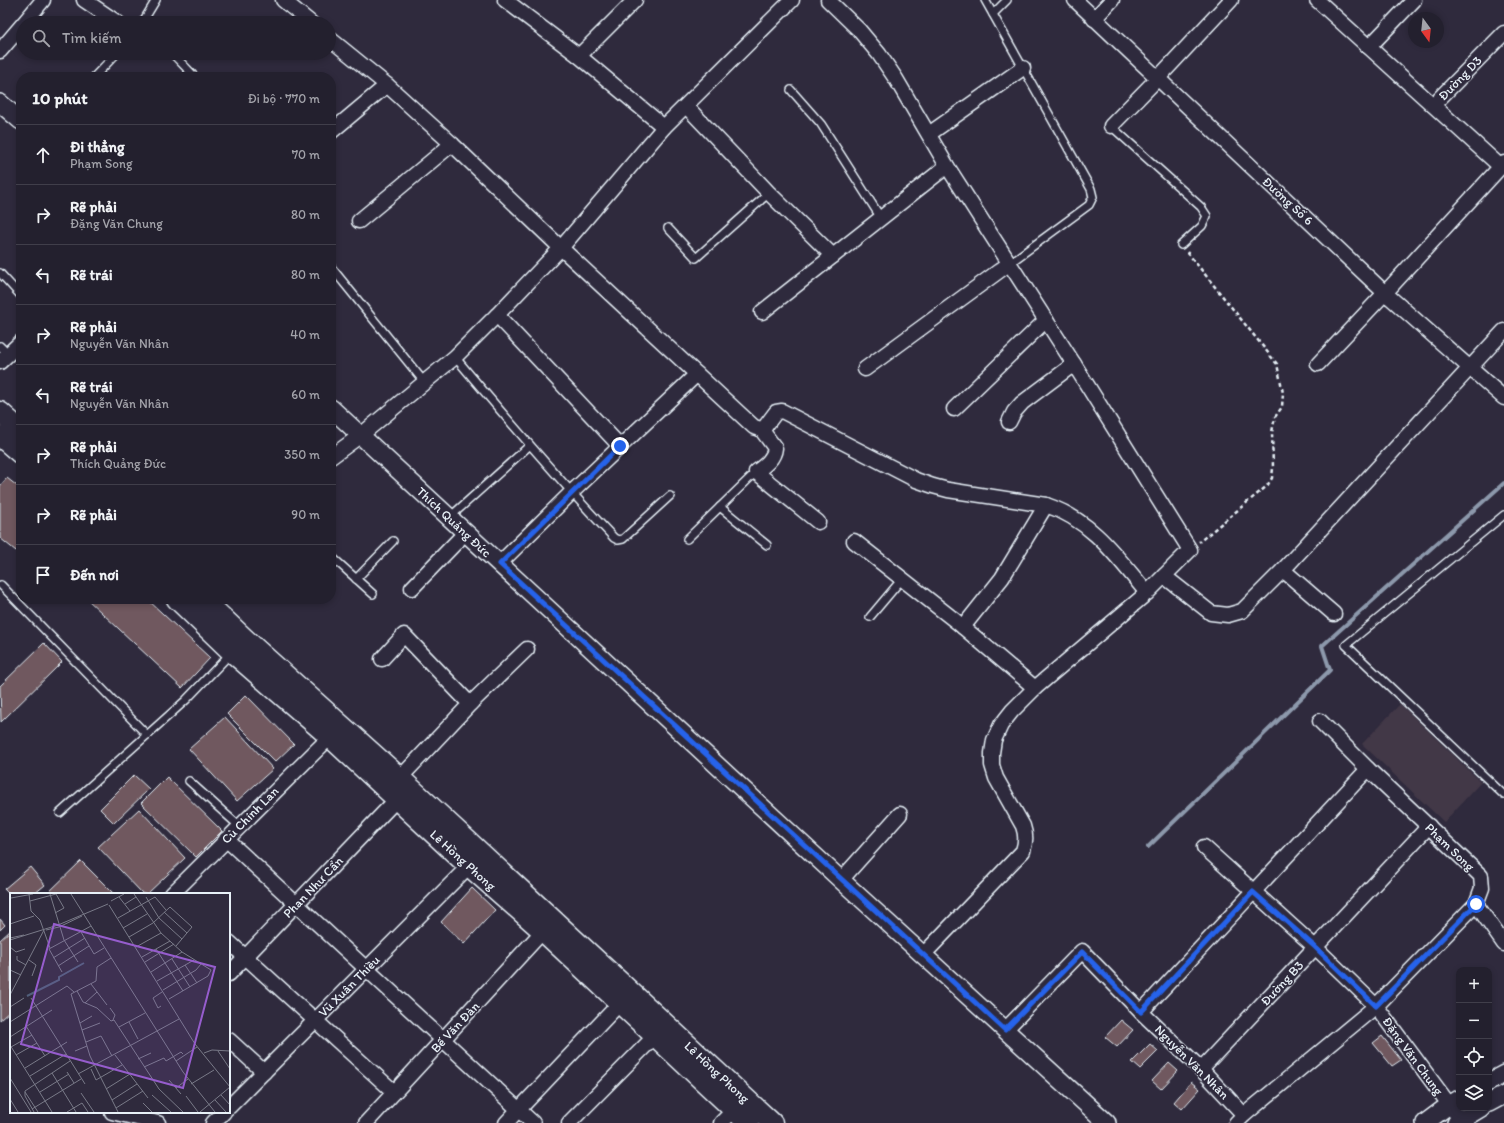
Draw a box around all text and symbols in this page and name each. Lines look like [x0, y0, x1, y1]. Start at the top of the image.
north arrow [1408, 12, 1444, 48]
search box [16, 16, 336, 60]
icon: search [30, 27, 52, 49]
text: Tìm kiếm [62, 29, 122, 47]
street label: Đường D3 [1435, 53, 1485, 103]
text: 10 phút [32, 88, 88, 108]
text: Đi bộ · 770 m [248, 91, 320, 106]
text: Đi thẳng [70, 138, 125, 156]
icon: ahead [32, 144, 54, 166]
text: 70 m [292, 147, 320, 162]
text: Phạm Song [70, 156, 133, 171]
street label: Đường Số 6 [1260, 174, 1317, 228]
text: Rẽ phải [70, 198, 117, 216]
icon: right [32, 204, 54, 226]
text: 80 m [291, 207, 320, 222]
text: Đặng Văn Chung [70, 216, 163, 231]
icon: left [32, 264, 54, 286]
text: Rẽ trái [70, 266, 113, 284]
text: 80 m [291, 267, 320, 282]
text: Rẽ phải [70, 318, 117, 336]
icon: right [32, 324, 54, 346]
text: 40 m [290, 327, 320, 342]
text: Nguyễn Văn Nhân [70, 336, 169, 351]
text: Rẽ trái [70, 378, 113, 396]
icon: left [32, 384, 54, 406]
text: 60 m [291, 387, 320, 402]
text: Nguyễn Văn Nhân [70, 396, 169, 411]
route end [611, 437, 629, 455]
text: Rẽ phải [70, 438, 117, 456]
icon: right [32, 444, 54, 466]
text: 350 m [284, 447, 320, 462]
text: Thích Quảng Đức [70, 456, 166, 471]
street label: Thích Quảng Đức [414, 484, 494, 560]
icon: right [32, 504, 54, 526]
text: Rẽ phải [70, 506, 117, 524]
text: 90 m [291, 507, 320, 522]
icon: arrive [32, 564, 54, 586]
text: Đến nơi [70, 566, 119, 584]
street label: Cù Chính Lan [218, 783, 282, 847]
street label: Phạm Song [1422, 820, 1478, 874]
street label: Lê Hồng Phong [427, 827, 499, 894]
street label: Phan Như Cẩn [280, 853, 347, 921]
inset map [10, 893, 230, 1113]
route start [1467, 895, 1485, 913]
street label: Vũ Xuân Thiều [315, 952, 383, 1020]
street label: Đường B3 [1258, 958, 1306, 1008]
map controls [1456, 967, 1492, 1111]
button: + [1456, 967, 1492, 1003]
street label: Bế Văn Đàn [428, 998, 482, 1056]
button: − [1456, 1003, 1492, 1039]
street label: Đặng Văn Chung [1380, 1014, 1447, 1098]
street label: Nguyễn Văn Nhân [1152, 1022, 1233, 1103]
street label: Lê Hồng Phong [681, 1038, 753, 1106]
button: locate [1456, 1039, 1492, 1075]
button: layers [1456, 1075, 1492, 1111]

